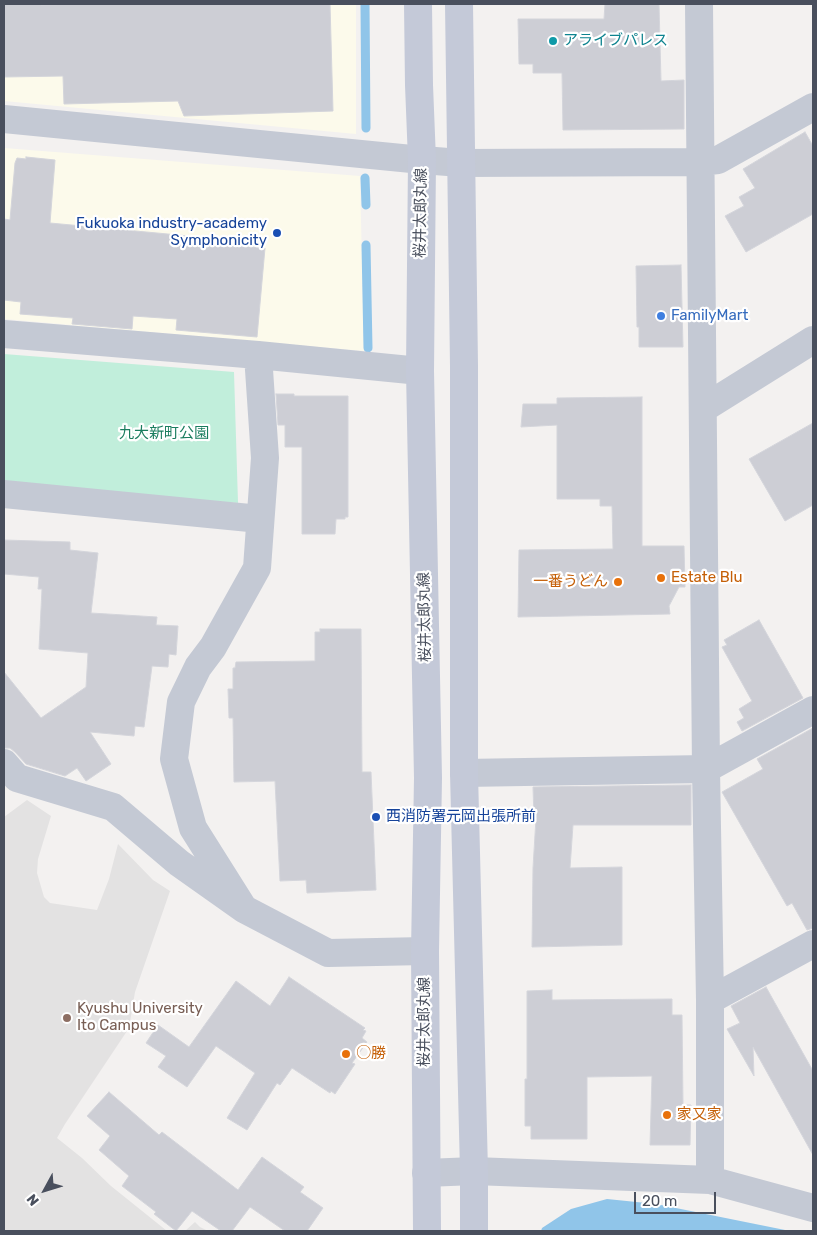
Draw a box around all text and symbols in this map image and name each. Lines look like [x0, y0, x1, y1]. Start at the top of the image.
place label: アライブパレス [563, 32, 668, 50]
marker: アライブパレス [547, 35, 559, 47]
street label: 桜井太郎丸線 [411, 168, 431, 258]
place label: Fukuoka industry-academy Symphonicity [76, 215, 267, 250]
marker: Fukuoka industry-academy Symphonicity [271, 227, 283, 239]
place label: FamilyMart [671, 307, 748, 325]
marker: FamilyMart [655, 310, 667, 322]
park label: 九大新町公園 [119, 425, 209, 443]
place label: Estate Blu [671, 569, 742, 587]
street label: 桜井太郎丸線 [415, 572, 435, 662]
marker: Estate Blu [655, 572, 667, 584]
place label: 一番うどん [533, 573, 608, 591]
marker: 一番うどん [612, 576, 624, 588]
place label: 西消防署元岡出張所前 [386, 808, 536, 826]
marker: 西消防署元岡出張所前 [370, 811, 382, 823]
street label: 桜井太郎丸線 [416, 977, 434, 1067]
place label: Kyushu University Ito Campus [77, 1000, 203, 1035]
marker: Kyushu University Ito Campus [61, 1012, 73, 1024]
place label: ○勝 [356, 1045, 386, 1063]
marker: ○勝 [340, 1048, 352, 1060]
place label: 家又家 [677, 1106, 722, 1124]
marker: 家又家 [661, 1109, 673, 1121]
north arrow [20, 1165, 70, 1215]
scale bar [637, 1182, 720, 1214]
text: N [23, 1190, 43, 1209]
text: 20 m [642, 1192, 677, 1210]

